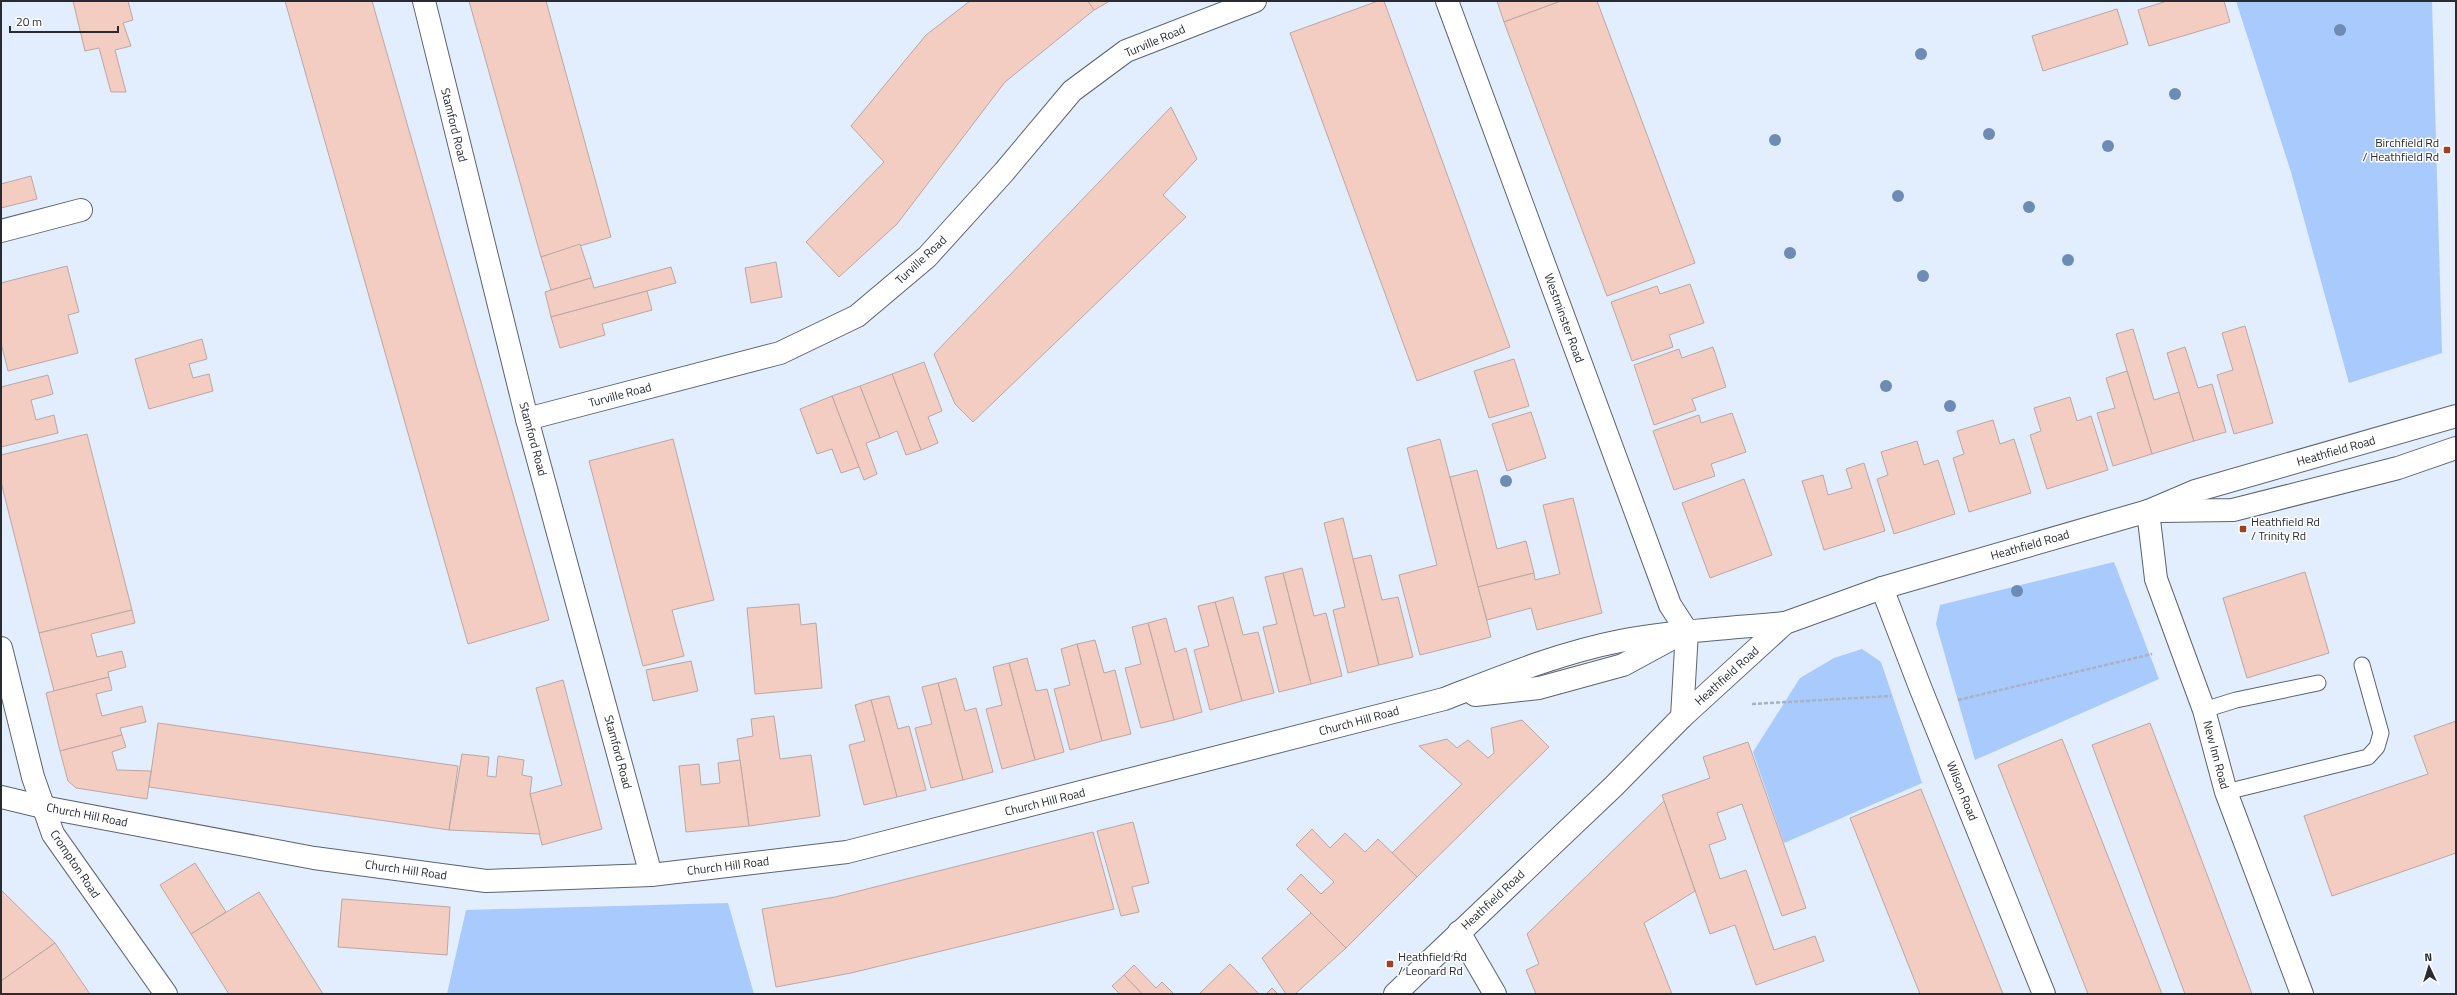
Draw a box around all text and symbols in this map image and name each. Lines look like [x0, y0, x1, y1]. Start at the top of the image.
scale bar [10, 8, 118, 34]
text: 20 m [16, 12, 42, 31]
street label: Turville Road [1121, 19, 1188, 62]
street label: Stamford Road [436, 86, 473, 164]
place label: Birchfield Rd / Heathfield Rd [2363, 133, 2439, 166]
marker: Birchfield Rd / Heathfield Rd [2442, 145, 2452, 155]
street label: Turville Road [891, 231, 951, 289]
street label: Westminster Road [1539, 270, 1589, 365]
street label: Turville Road [586, 377, 653, 412]
street label: Stamford Road [514, 400, 552, 478]
street label: Heathfield Road [2294, 430, 2377, 471]
place label: Heathfield Rd / Trinity Rd [2251, 512, 2320, 545]
street label: Heathfield Road [1988, 524, 2071, 565]
marker: Heathfield Rd / Trinity Rd [2238, 524, 2248, 534]
street label: Heathfield Road [1690, 641, 1763, 710]
street label: Church Hill Road [1317, 701, 1401, 740]
street label: Stamford Road [599, 713, 637, 791]
street label: New Inn Road [2198, 718, 2235, 791]
street label: Wilson Road [1942, 758, 1983, 824]
street label: Church Hill Road [1003, 782, 1087, 821]
street label: Church Hill Road [45, 797, 129, 832]
street label: Crompton Road [46, 826, 105, 902]
street label: Church Hill Road [686, 851, 770, 880]
street label: Church Hill Road [364, 854, 448, 885]
street label: Heathfield Road [1456, 865, 1529, 934]
place label: Heathfield Rd / Leonard Rd [1398, 947, 1467, 980]
north arrow [2409, 947, 2449, 987]
text: N [2424, 949, 2433, 965]
marker: Heathfield Rd / Leonard Rd [1385, 959, 1395, 969]

